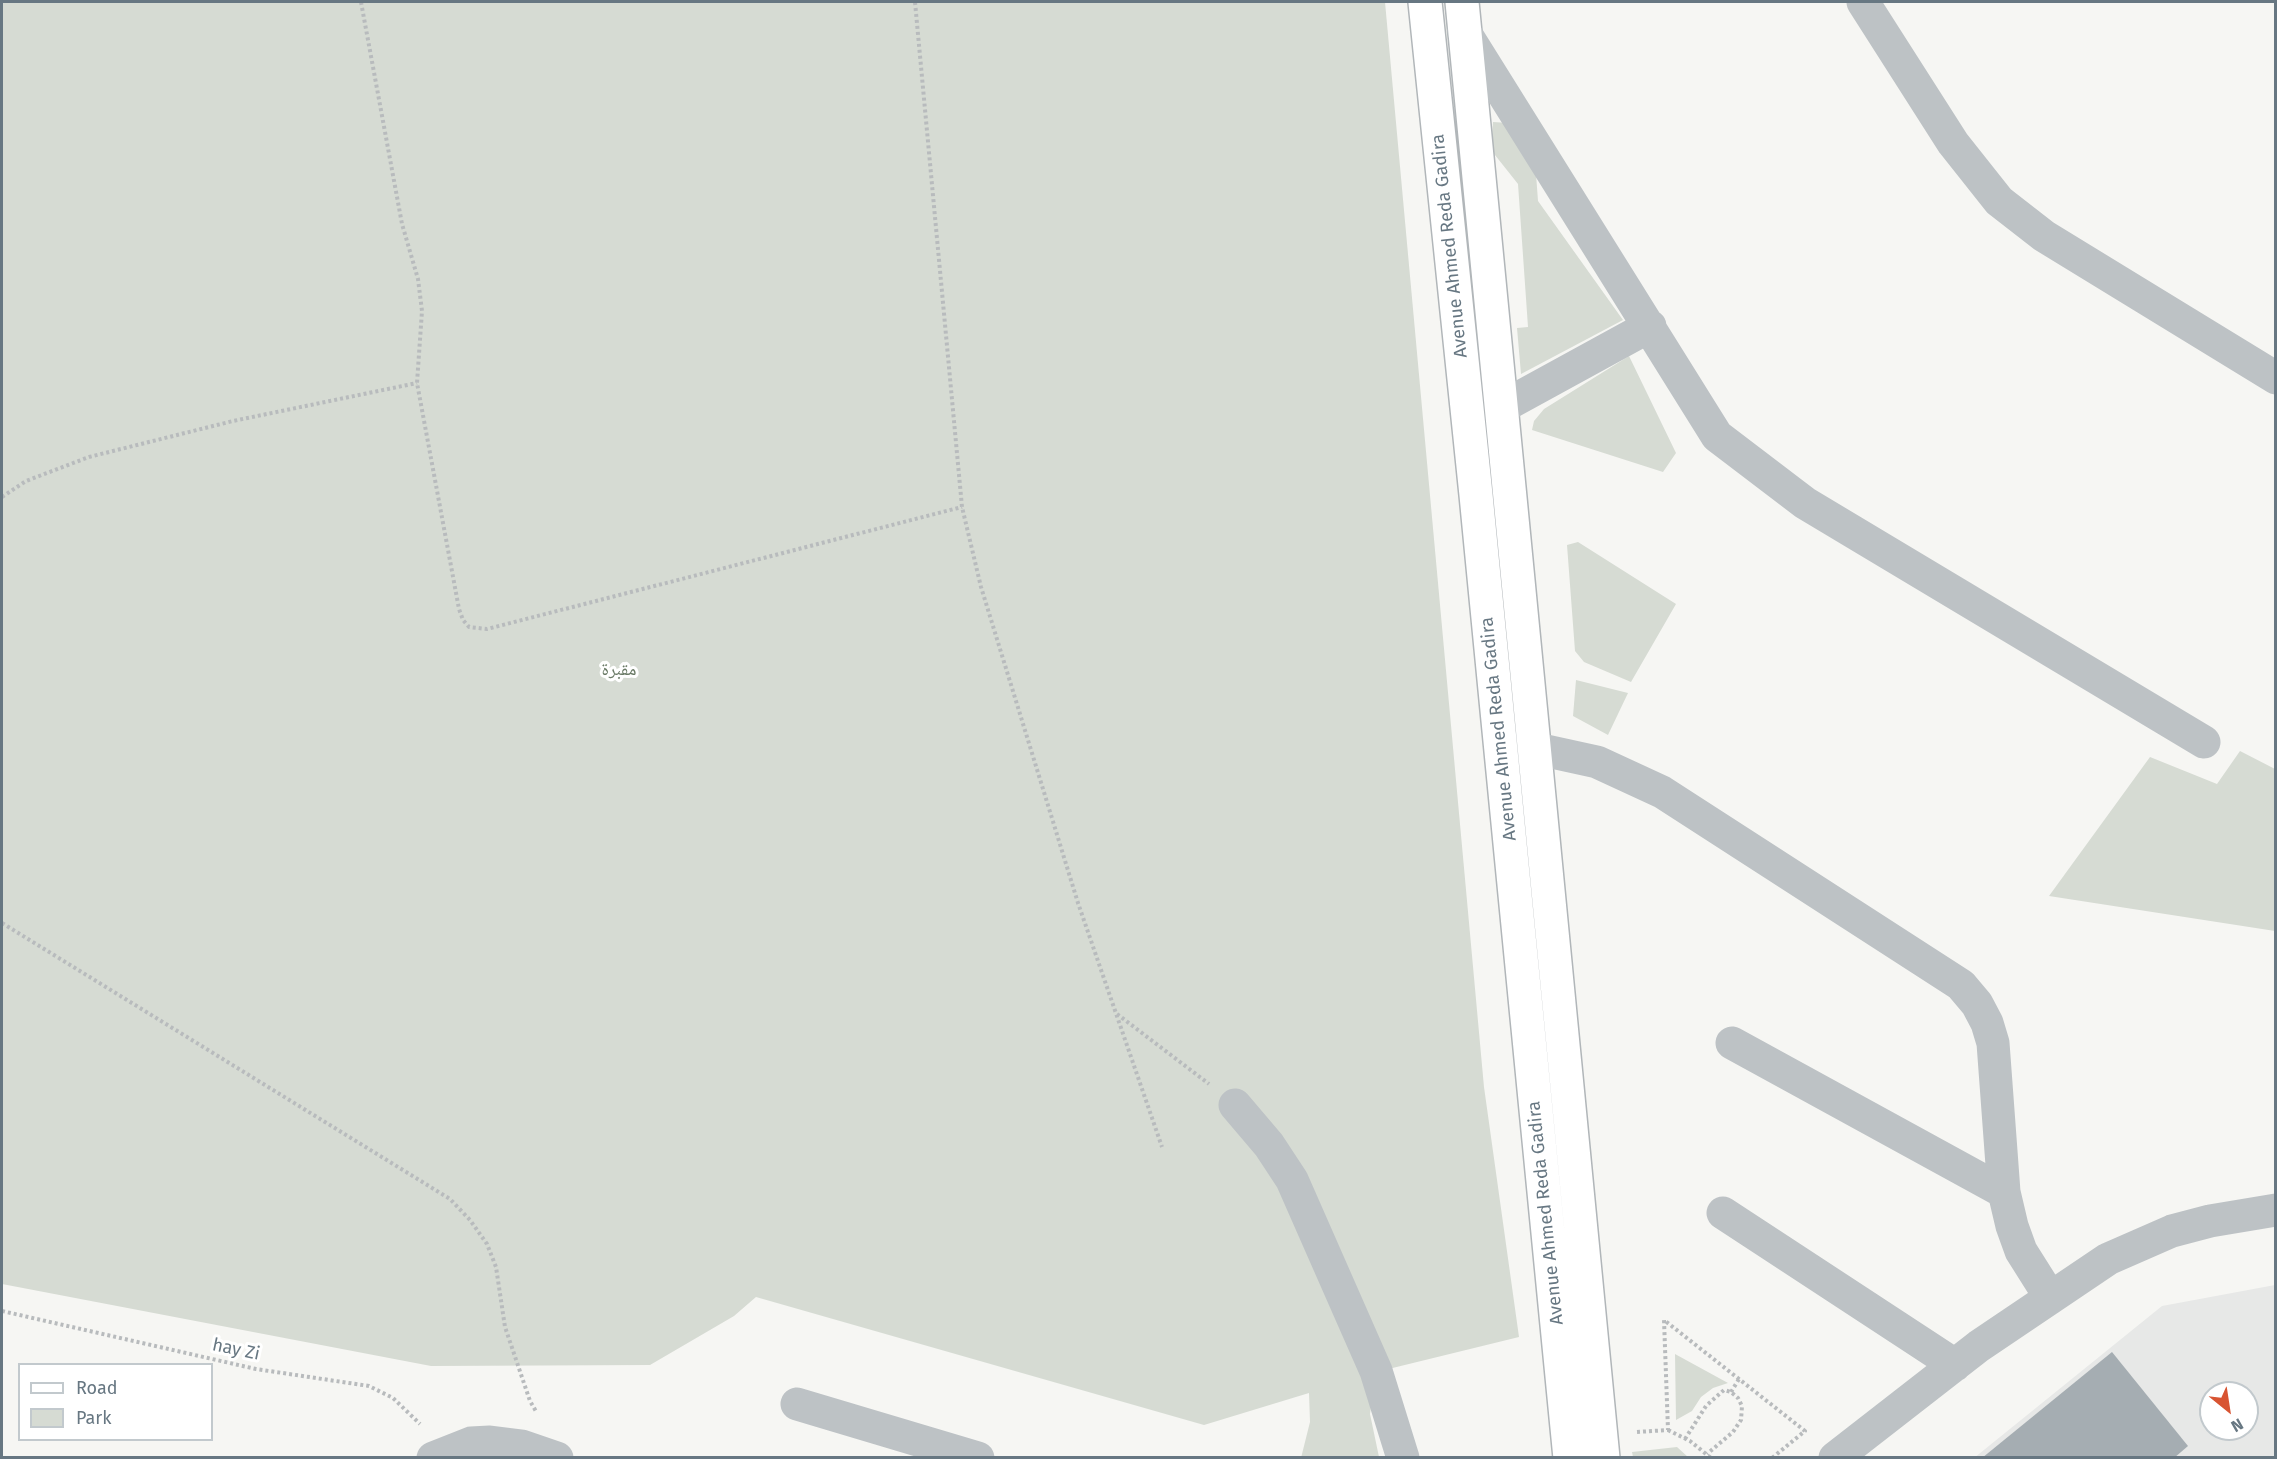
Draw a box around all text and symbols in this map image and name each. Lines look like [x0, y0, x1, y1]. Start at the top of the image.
street label: Avenue Ahmed Reda Gadira [1427, 133, 1473, 359]
street label: Avenue Ahmed Reda Gadira [1476, 616, 1522, 842]
park label: مقبرة [601, 659, 637, 681]
street label: Avenue Ahmed Reda Gadira [1523, 1100, 1569, 1326]
street label: hay Zi [210, 1334, 262, 1366]
legend [18, 1363, 213, 1441]
text: Road [76, 1377, 118, 1399]
north arrow [2199, 1381, 2259, 1441]
text: Park [76, 1407, 111, 1429]
text: N [2228, 1414, 2247, 1436]

